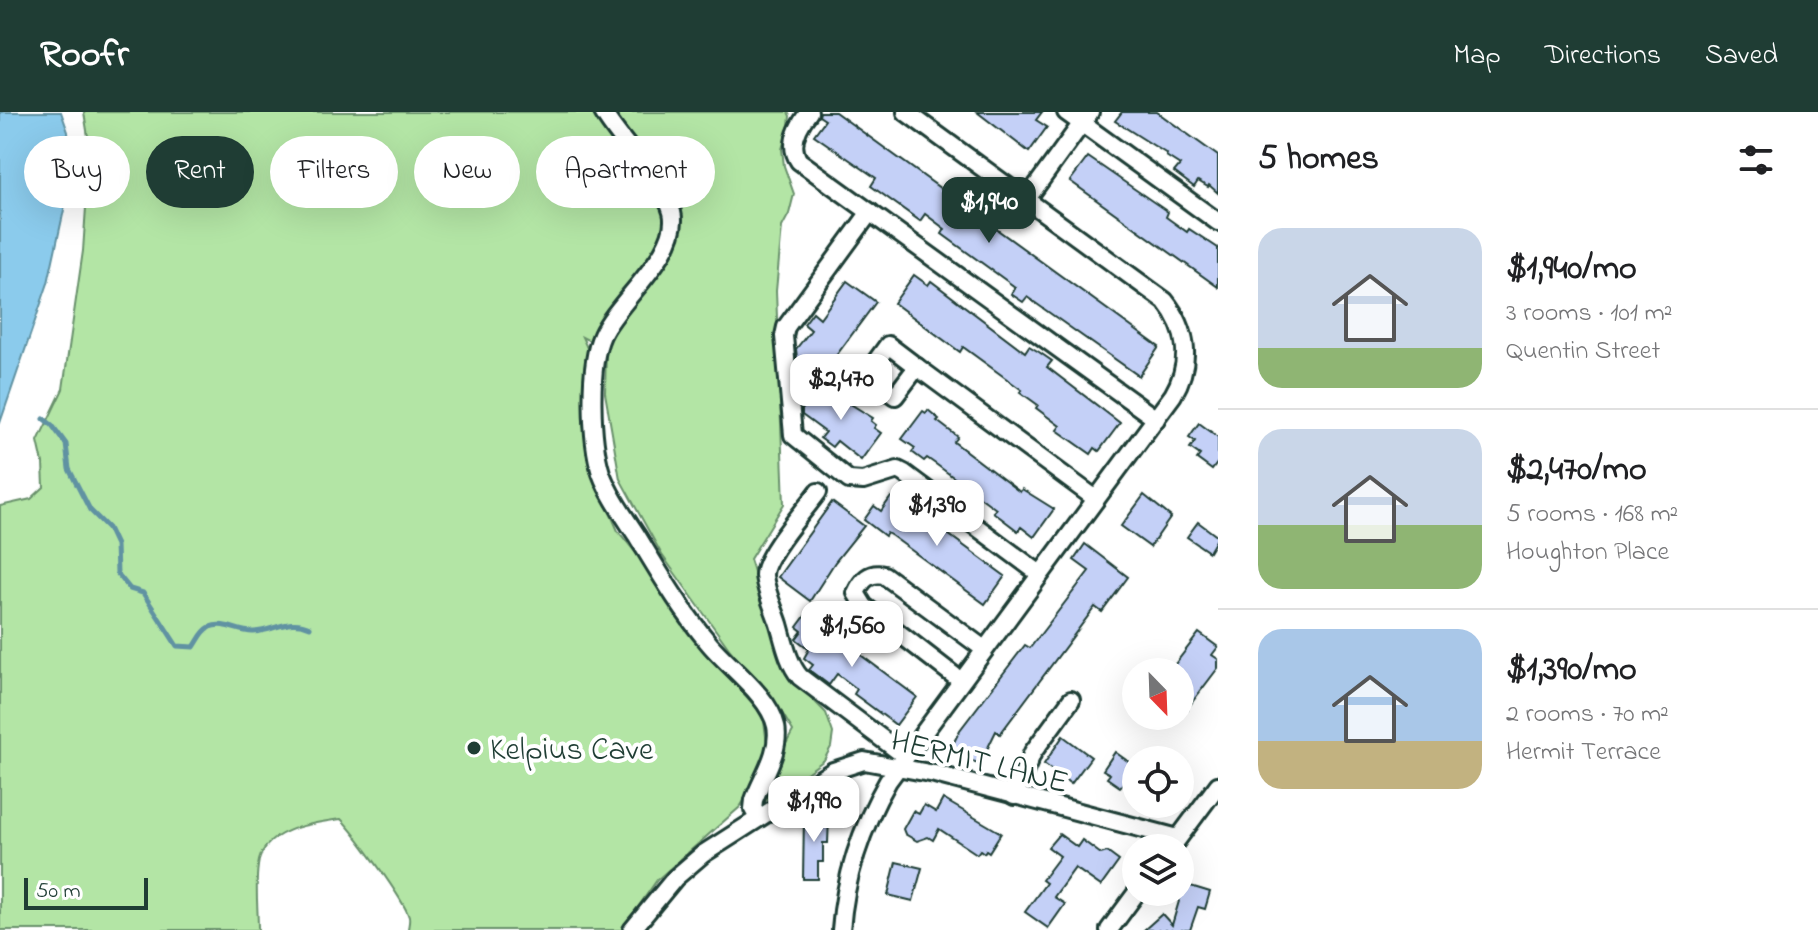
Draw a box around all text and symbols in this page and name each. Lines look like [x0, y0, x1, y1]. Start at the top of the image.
text: Roofr [40, 28, 129, 84]
text: Map [1453, 36, 1501, 77]
text: Directions [1545, 36, 1661, 77]
text: Saved [1705, 36, 1778, 77]
text: 5 homes [1258, 135, 1379, 185]
chip: Buy [24, 136, 130, 208]
chip: Rent [146, 136, 254, 208]
chip: Filters [270, 136, 398, 208]
chip: New [414, 136, 520, 208]
chip: Apartment [536, 136, 715, 208]
icon: filters [1734, 138, 1778, 182]
pin: $1,940 [924, 177, 1054, 245]
text: $1,940 [960, 184, 1018, 222]
text: $1,940/mo [1506, 245, 1637, 295]
icon: home [1322, 260, 1418, 356]
text: 3 rooms · 101 m² [1506, 295, 1672, 333]
text: Quentin Street [1506, 333, 1660, 371]
pin: $2,470 [776, 354, 906, 422]
text: $2,470 [808, 361, 874, 399]
text: $2,470/mo [1506, 446, 1647, 496]
icon: home [1322, 461, 1418, 557]
pin: $1,390 [872, 480, 1002, 548]
text: $1,390 [908, 487, 966, 525]
text: 5 rooms · 168 m² [1506, 496, 1678, 534]
text: Houghton Place [1506, 534, 1669, 572]
pin: $1,560 [787, 601, 917, 669]
text: $1,560 [819, 608, 885, 646]
text: $1,390/mo [1506, 646, 1637, 696]
north arrow [1122, 658, 1194, 730]
map controls [1122, 658, 1194, 906]
icon: home [1322, 661, 1418, 757]
text: 2 rooms · 70 m² [1506, 696, 1669, 734]
street label: HERMIT LANE [885, 719, 1073, 808]
place label: Kelpius Cave [490, 728, 654, 775]
text: Hermit Terrace [1506, 734, 1661, 772]
marker: Kelpius Cave [465, 739, 483, 757]
button: locate [1122, 746, 1194, 818]
pin: $1,990 [749, 776, 879, 844]
text: $1,990 [786, 783, 842, 821]
button: layers [1122, 834, 1194, 906]
scale bar [24, 874, 148, 910]
text: 50 m [36, 876, 81, 908]

